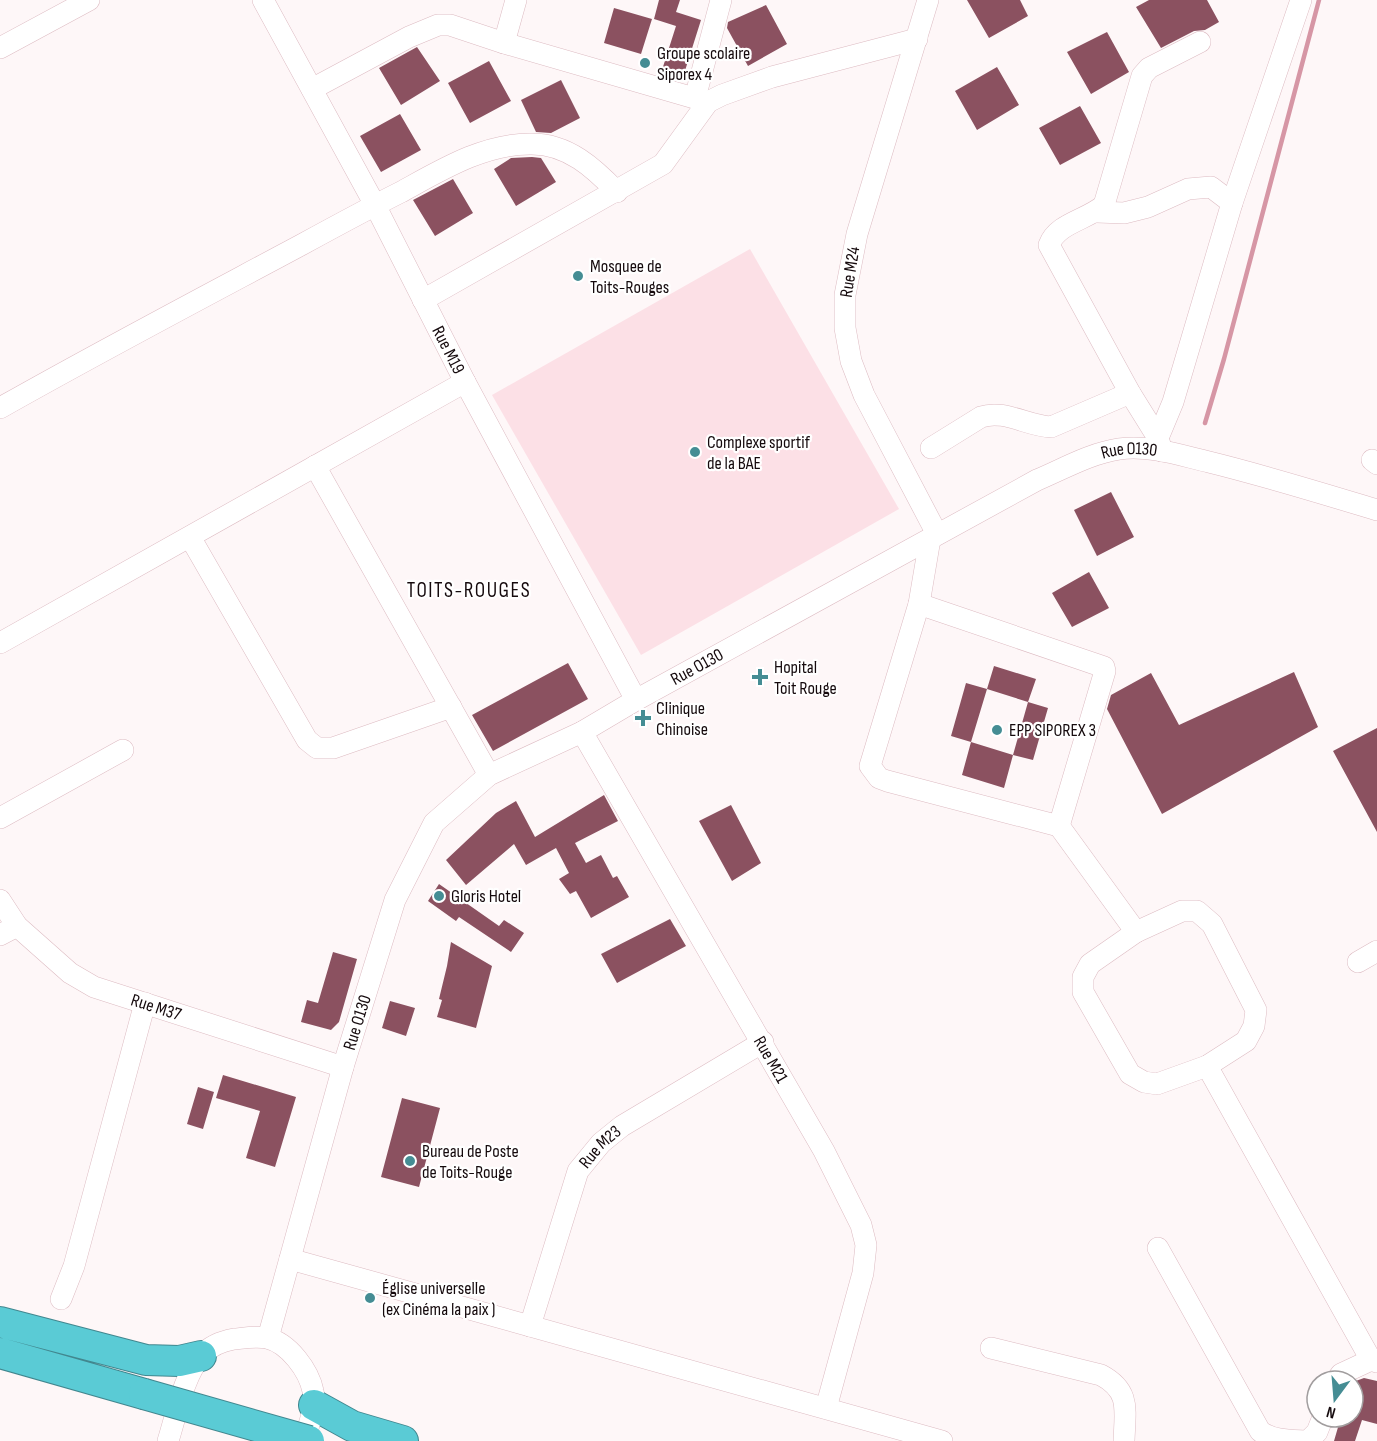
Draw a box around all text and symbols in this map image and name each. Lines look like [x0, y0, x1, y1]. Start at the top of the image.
place label: Groupe scolaire Siporex 4 [657, 43, 750, 85]
marker: Groupe scolaire Siporex 4 [638, 56, 652, 70]
street label: Rue M24 [836, 244, 864, 299]
place label: Mosquee de Toits-Rouges [590, 256, 669, 298]
marker: Mosquee de Toits-Rouges [571, 269, 585, 283]
street label: Rue M19 [428, 322, 470, 377]
place label: Complexe sportif de la BAE [707, 432, 811, 474]
street label: Rue O130 [1098, 438, 1159, 463]
marker: Complexe sportif de la BAE [688, 445, 702, 459]
district label: TOITS-ROUGES [407, 578, 531, 603]
street label: Rue O130 [667, 644, 727, 689]
place label: Hopital Toit Rouge [774, 657, 837, 699]
marker: Hopital Toit Rouge [751, 668, 769, 686]
place label: Clinique Chinoise [656, 698, 708, 740]
marker: Clinique Chinoise [634, 709, 652, 727]
place label: EPP SIPOREX 3 [1009, 720, 1096, 741]
marker: EPP SIPOREX 3 [990, 723, 1004, 737]
place label: Gloris Hotel [451, 886, 521, 907]
marker: Gloris Hotel [432, 889, 446, 903]
street label: Rue M37 [128, 989, 185, 1025]
street label: Rue O130 [338, 992, 375, 1053]
street label: Rue M21 [749, 1032, 793, 1087]
street label: Rue M23 [574, 1121, 625, 1172]
place label: Bureau de Poste de Toits-Rouge [422, 1141, 519, 1183]
marker: Bureau de Poste de Toits-Rouge [403, 1154, 417, 1168]
place label: Église universelle (ex Cinéma la paix ) [382, 1278, 495, 1320]
marker: Église universelle (ex Cinéma la paix ) [363, 1291, 377, 1305]
north arrow [1305, 1369, 1365, 1429]
text: N [1325, 1402, 1338, 1422]

